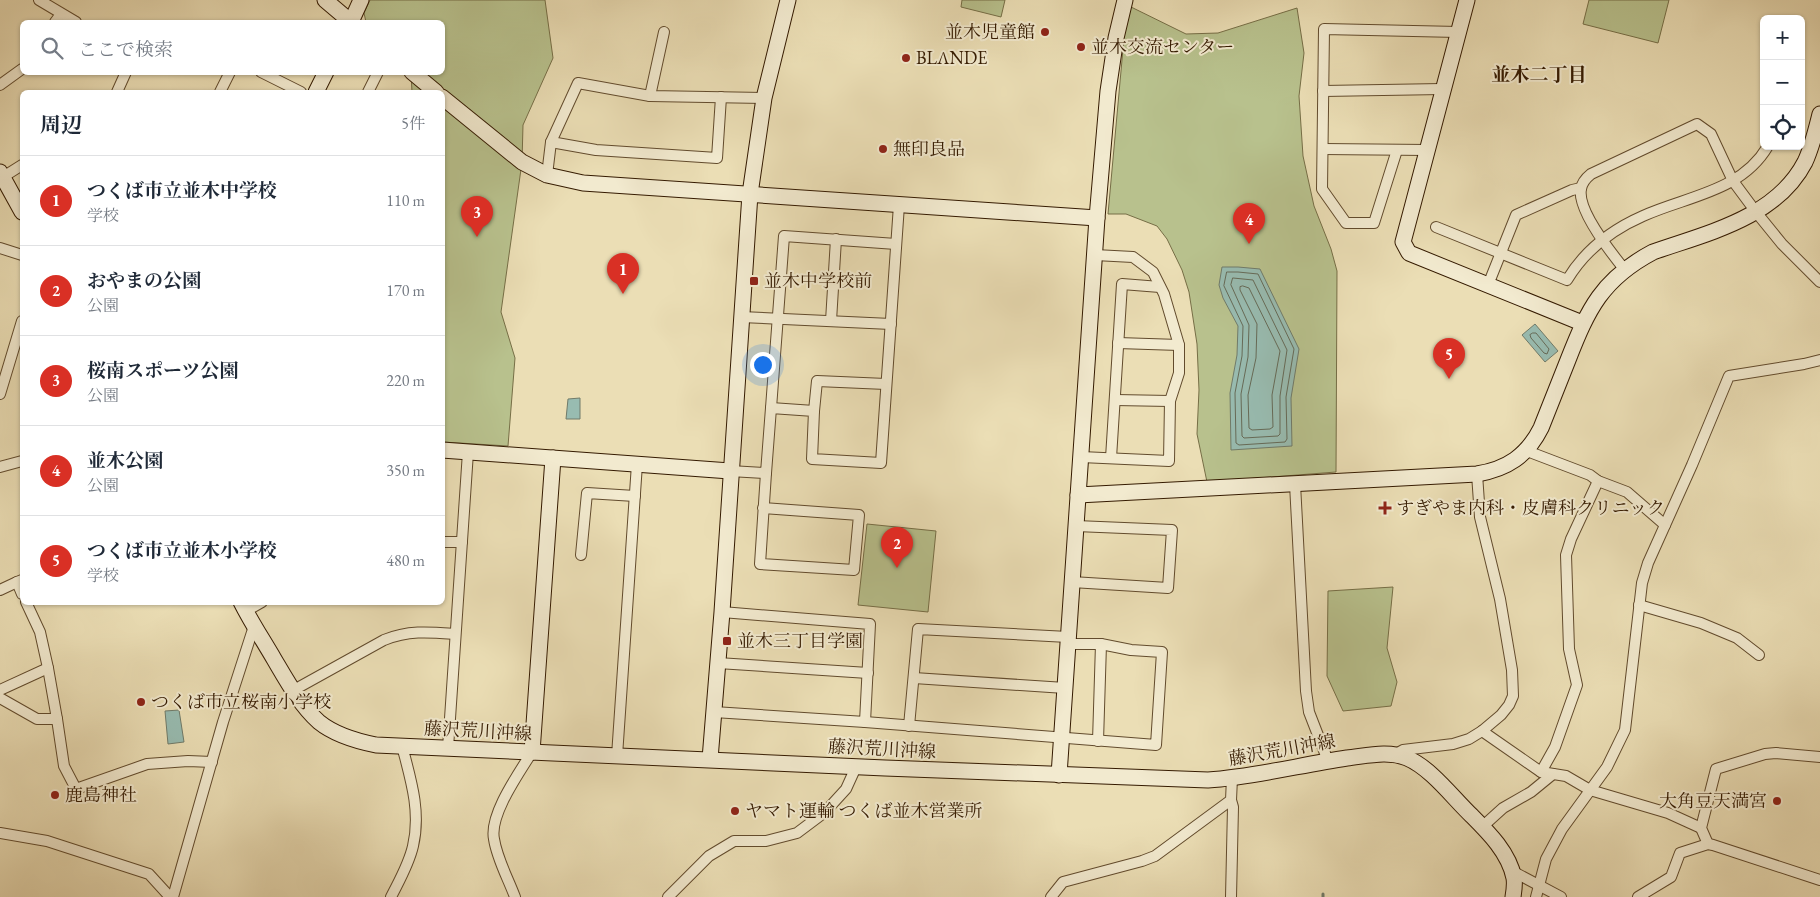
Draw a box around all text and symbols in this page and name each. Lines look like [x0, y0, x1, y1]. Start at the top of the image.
map controls [1760, 15, 1805, 150]
button: + [1760, 15, 1805, 60]
search box [20, 20, 445, 75]
place label: 並木児童館 [945, 20, 1035, 43]
marker: 並木児童館 [1039, 26, 1051, 38]
icon: search [38, 34, 66, 62]
place label: 並木交流センター [1091, 35, 1234, 58]
text: ここで検索 [78, 37, 173, 62]
marker: 並木交流センター [1075, 41, 1087, 53]
place label: BLΛNDE [916, 46, 988, 69]
marker: BLΛNDE [900, 52, 912, 64]
button: − [1760, 60, 1805, 105]
district label: 並木二丁目 [1491, 62, 1587, 87]
button: locate [1760, 105, 1805, 150]
text: 周辺 [40, 111, 82, 138]
text: 5件 [401, 113, 425, 134]
place label: 無印良品 [893, 137, 965, 160]
marker: 無印良品 [877, 143, 889, 155]
text: つくば市立並木中学校 [87, 178, 277, 203]
text: 1 [52, 190, 60, 211]
text: 110 m [386, 190, 425, 211]
pin: 3 [461, 196, 493, 237]
pin: 4 [1233, 203, 1265, 244]
text: 学校 [87, 205, 119, 226]
pin: 1 [607, 253, 639, 294]
text: おやまの公園 [87, 268, 201, 293]
place label: 並木中学校前 [764, 269, 872, 292]
marker: 並木中学校前 [748, 275, 760, 287]
text: 2 [52, 280, 60, 301]
text: 170 m [386, 280, 425, 301]
text: 公園 [87, 295, 119, 316]
pin: 5 [1433, 338, 1465, 379]
your location [750, 352, 776, 378]
text: 桜南スポーツ公園 [87, 358, 238, 383]
text: 3 [52, 370, 60, 391]
text: 220 m [386, 370, 425, 391]
text: 公園 [87, 385, 119, 406]
text: 並木公園 [87, 448, 163, 473]
text: 4 [52, 460, 60, 481]
text: 350 m [386, 460, 425, 481]
text: 公園 [87, 475, 119, 496]
place label: すぎやま内科・皮膚科クリニック [1396, 496, 1665, 519]
marker: すぎやま内科・皮膚科クリニック [1378, 501, 1392, 515]
pin: 2 [881, 527, 913, 568]
text: つくば市立並木小学校 [87, 538, 277, 563]
text: 5 [52, 550, 60, 571]
text: 480 m [386, 550, 425, 571]
text: 学校 [87, 565, 119, 586]
place label: 並木三丁目学園 [737, 629, 863, 652]
marker: 並木三丁目学園 [721, 635, 733, 647]
place label: つくば市立桜南小学校 [151, 690, 331, 713]
marker: つくば市立桜南小学校 [135, 696, 147, 708]
street label: 藤沢荒川沖線 [423, 716, 533, 745]
street label: 藤沢荒川沖線 [1227, 729, 1337, 770]
street label: 藤沢荒川沖線 [827, 734, 937, 763]
place label: 鹿島神社 [65, 783, 137, 806]
marker: 鹿島神社 [49, 789, 61, 801]
place label: 大角豆天満宮 [1659, 789, 1767, 812]
marker: 大角豆天満宮 [1771, 795, 1783, 807]
place label: ヤマト運輸 つくば並木営業所 [745, 799, 983, 822]
marker: ヤマト運輸 つくば並木営業所 [729, 805, 741, 817]

